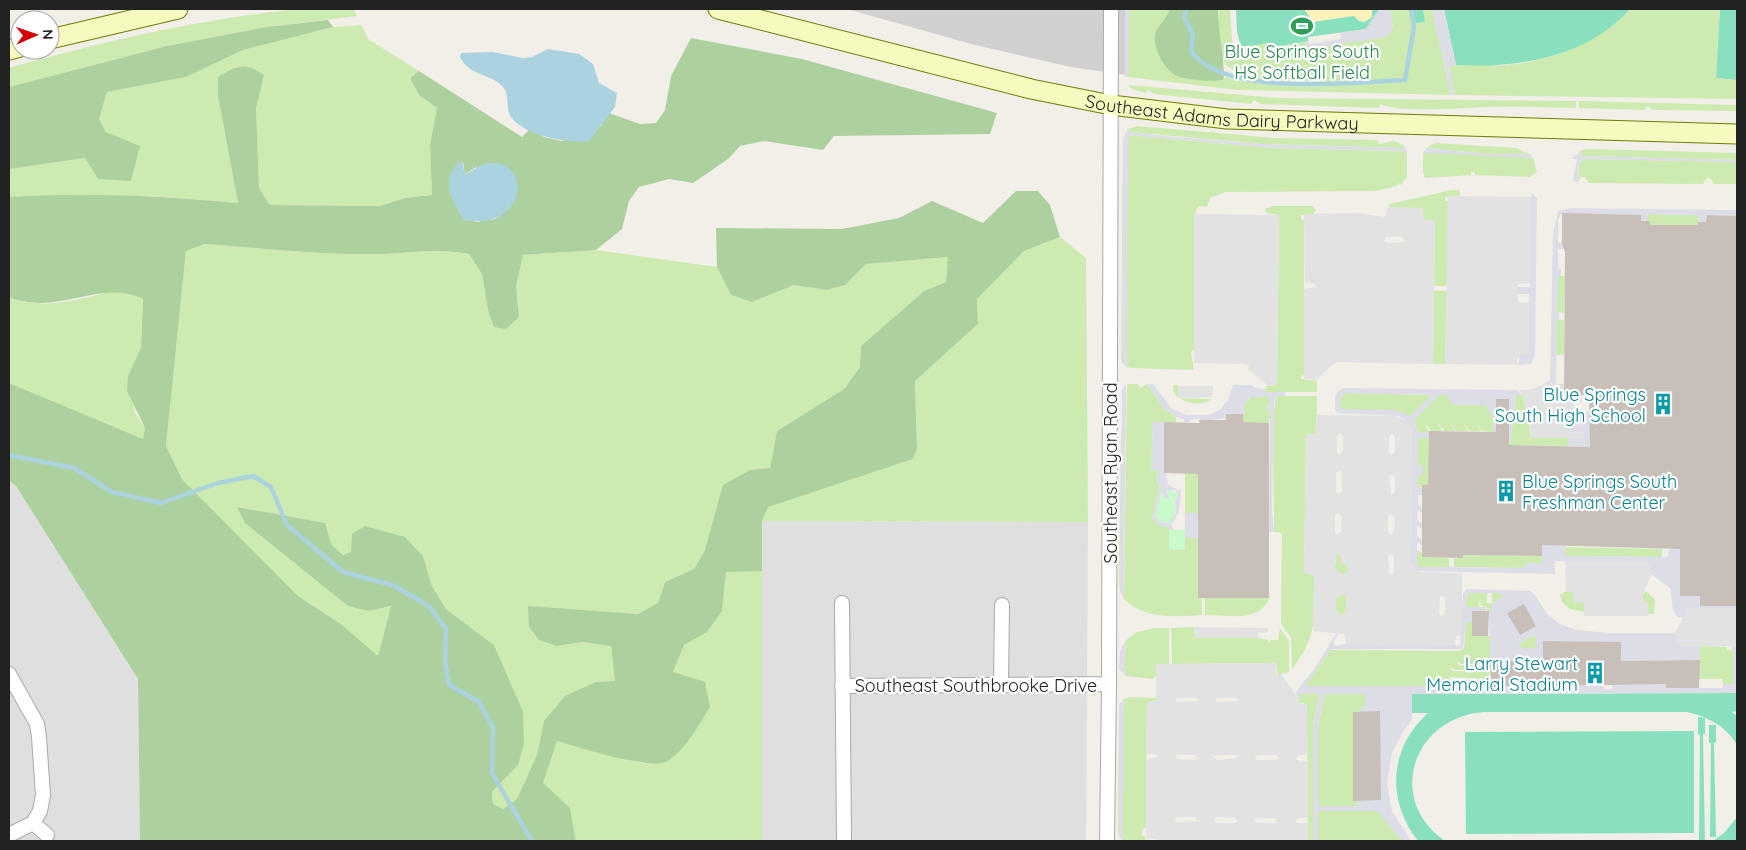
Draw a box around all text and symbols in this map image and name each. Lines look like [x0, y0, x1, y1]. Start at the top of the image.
north arrow [10, 10, 60, 60]
sports icon: Blue Springs South HS Softball Field [1289, 13, 1315, 39]
text: N [39, 29, 57, 40]
place label: Blue Springs South HS Softball Field [1224, 40, 1380, 84]
street label: Southeast Adams Dairy Parkway [1083, 89, 1359, 134]
street label: Southeast Ryan Road [1099, 382, 1122, 564]
place label: Blue Springs South High School [1495, 383, 1646, 427]
building icon: Blue Springs South High School [1650, 391, 1676, 417]
place label: Blue Springs South Freshman Center [1522, 470, 1677, 514]
building icon: Blue Springs South Freshman Center [1493, 478, 1519, 504]
place label: Larry Stewart Memorial Stadium [1426, 652, 1578, 696]
building icon: Larry Stewart Memorial Stadium [1582, 660, 1608, 686]
street label: Southeast Southbrooke Drive [855, 674, 1097, 697]

